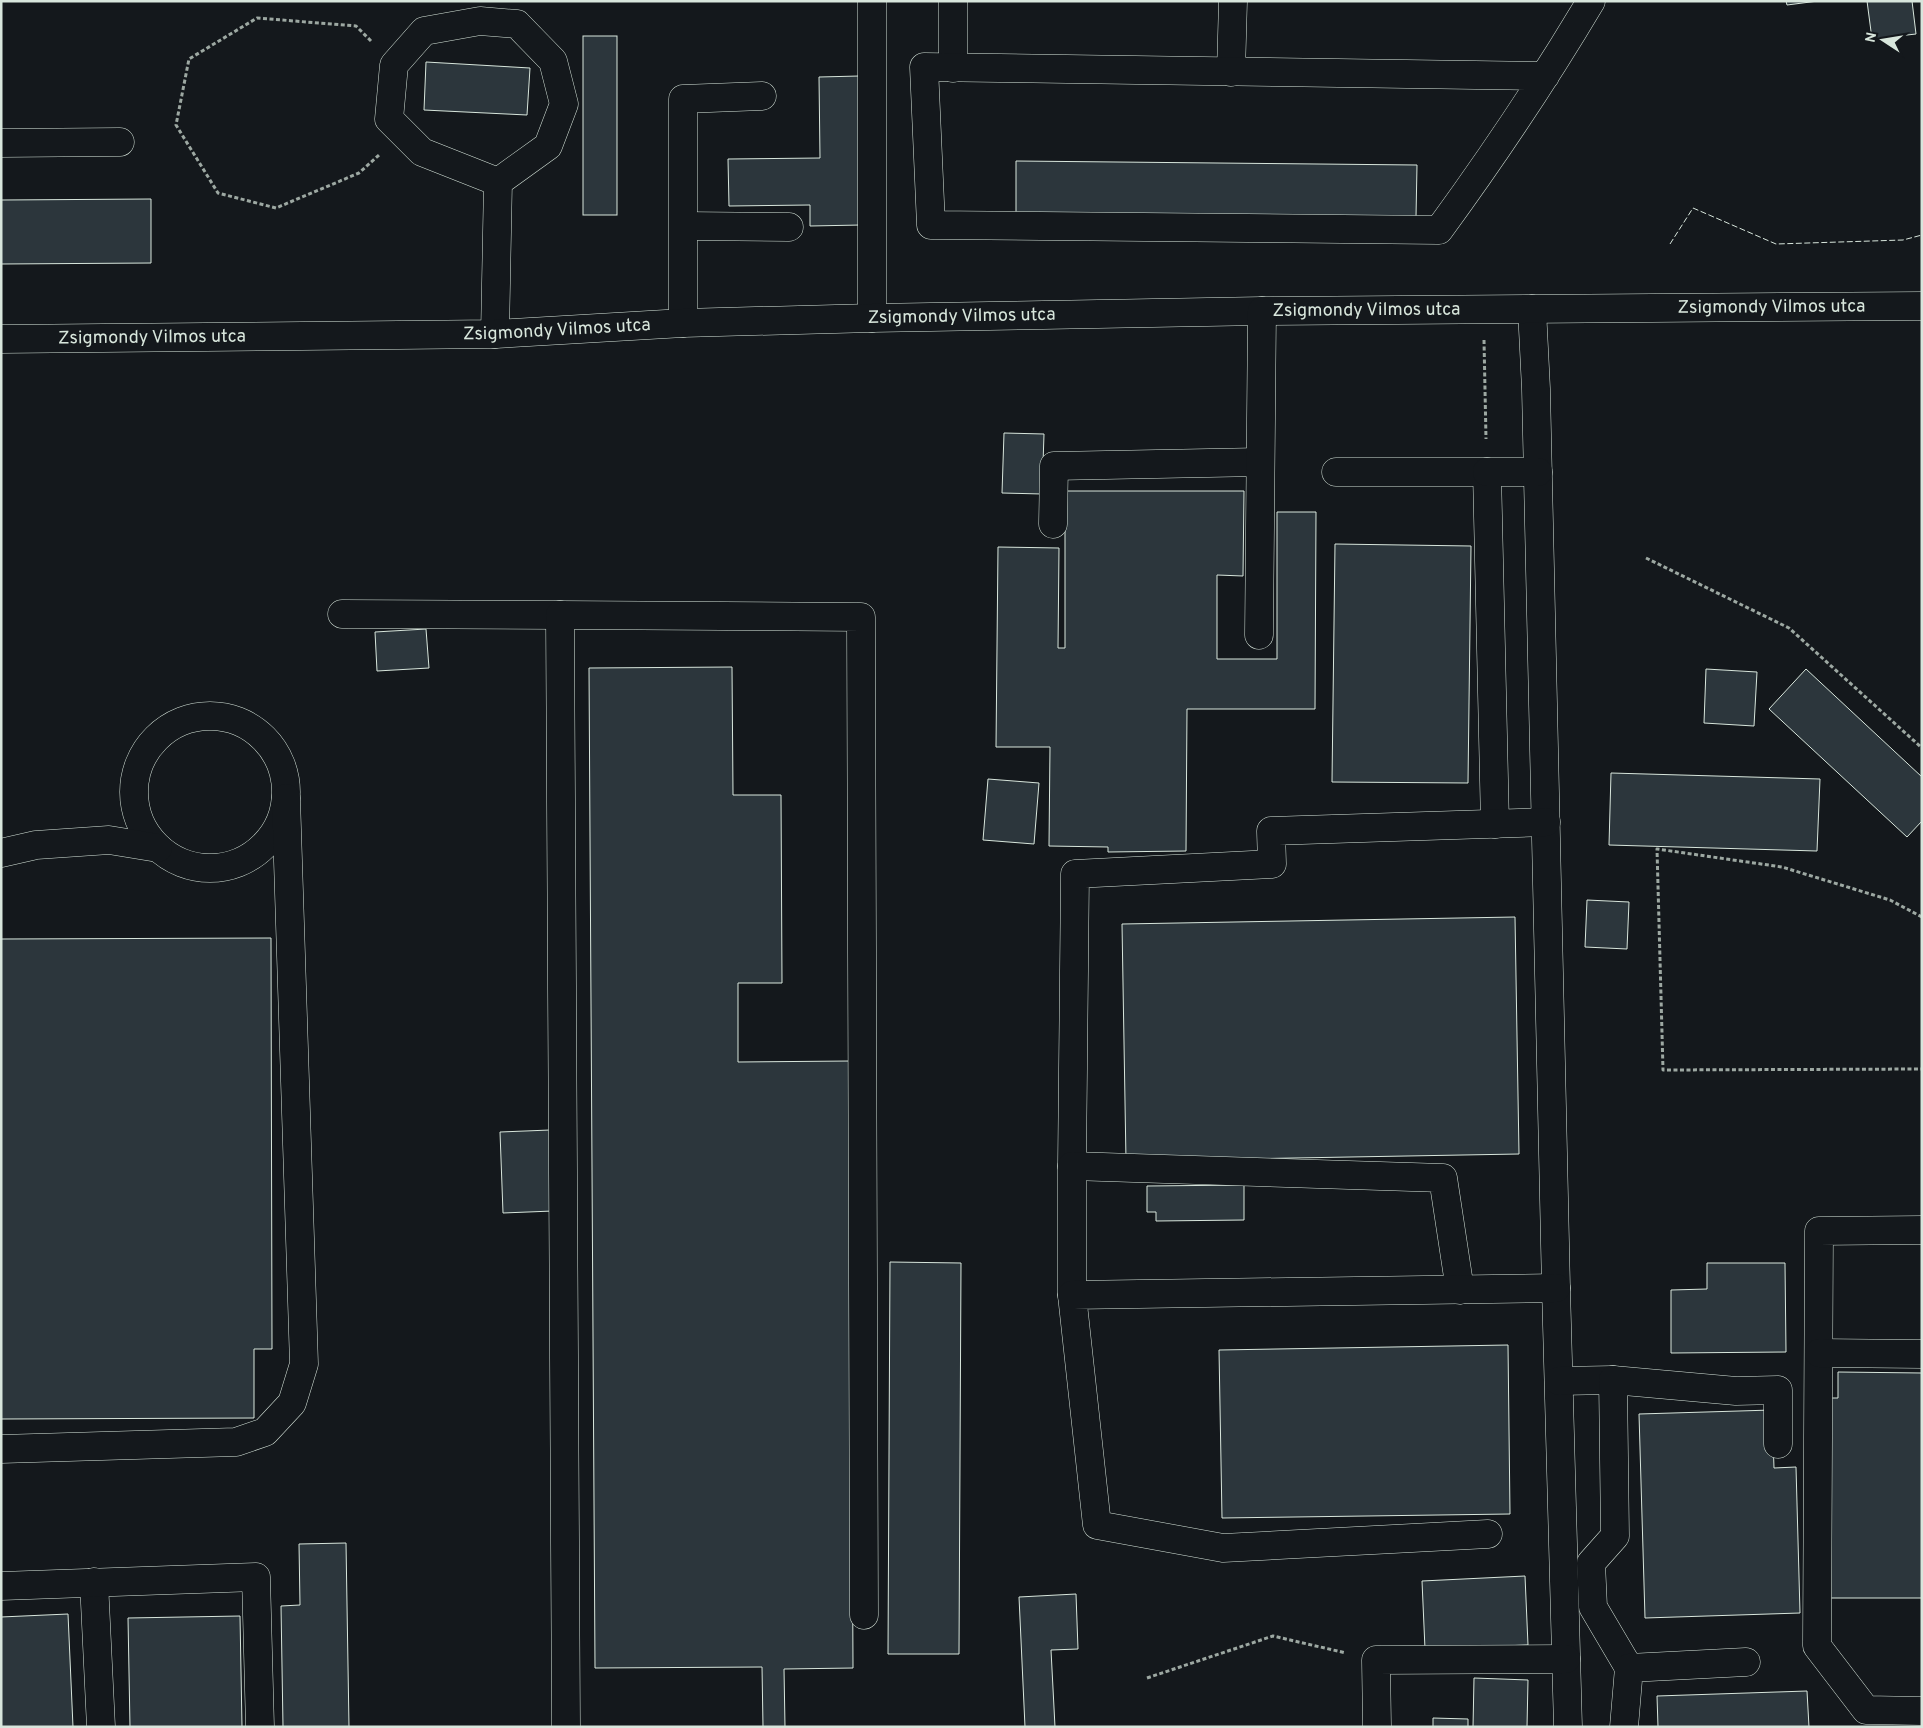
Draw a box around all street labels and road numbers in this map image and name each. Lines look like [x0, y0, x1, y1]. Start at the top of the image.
street label: Zsigmondy Vilmos utca [1677, 295, 1866, 319]
street label: Zsigmondy Vilmos utca [1272, 298, 1461, 322]
street label: Zsigmondy Vilmos utca [867, 303, 1056, 330]
street label: Zsigmondy Vilmos utca [463, 313, 651, 346]
street label: Zsigmondy Vilmos utca [58, 325, 246, 350]

